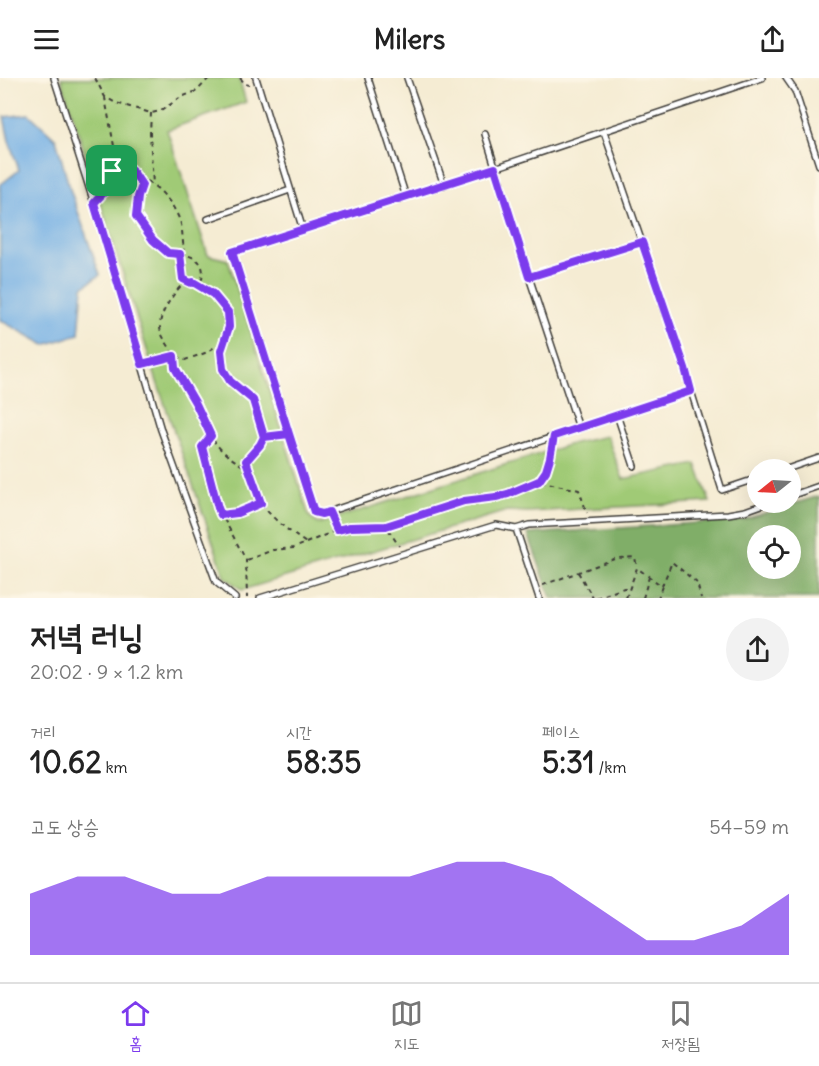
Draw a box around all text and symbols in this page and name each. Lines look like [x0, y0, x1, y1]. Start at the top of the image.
text: Milers [374, 22, 445, 56]
icon: menu [30, 23, 63, 56]
icon: share [756, 23, 789, 56]
pin [86, 145, 137, 196]
icon: arrive [95, 154, 128, 187]
north arrow [747, 459, 801, 513]
map controls [747, 459, 801, 579]
button: locate [747, 525, 801, 579]
text: 저녁 러닝 [30, 615, 144, 657]
button: share [726, 618, 789, 681]
text: 20:02 · 9 × 1.2 km [30, 659, 183, 684]
text: 거리 [30, 722, 56, 742]
text: 시간 [286, 722, 312, 742]
text: 페이스 [542, 722, 581, 742]
text: 10.62 [30, 743, 102, 781]
text: 58:35 [286, 743, 362, 781]
text: 5:31 [542, 743, 595, 781]
text: km [102, 757, 128, 777]
text: /km [595, 757, 626, 777]
text: 고도 상승 [30, 814, 99, 839]
text: 54–59 m [709, 814, 789, 839]
tab: 홈 [119, 997, 152, 1054]
tab: 지도 [390, 997, 423, 1054]
tab: 저장됨 [661, 997, 700, 1054]

